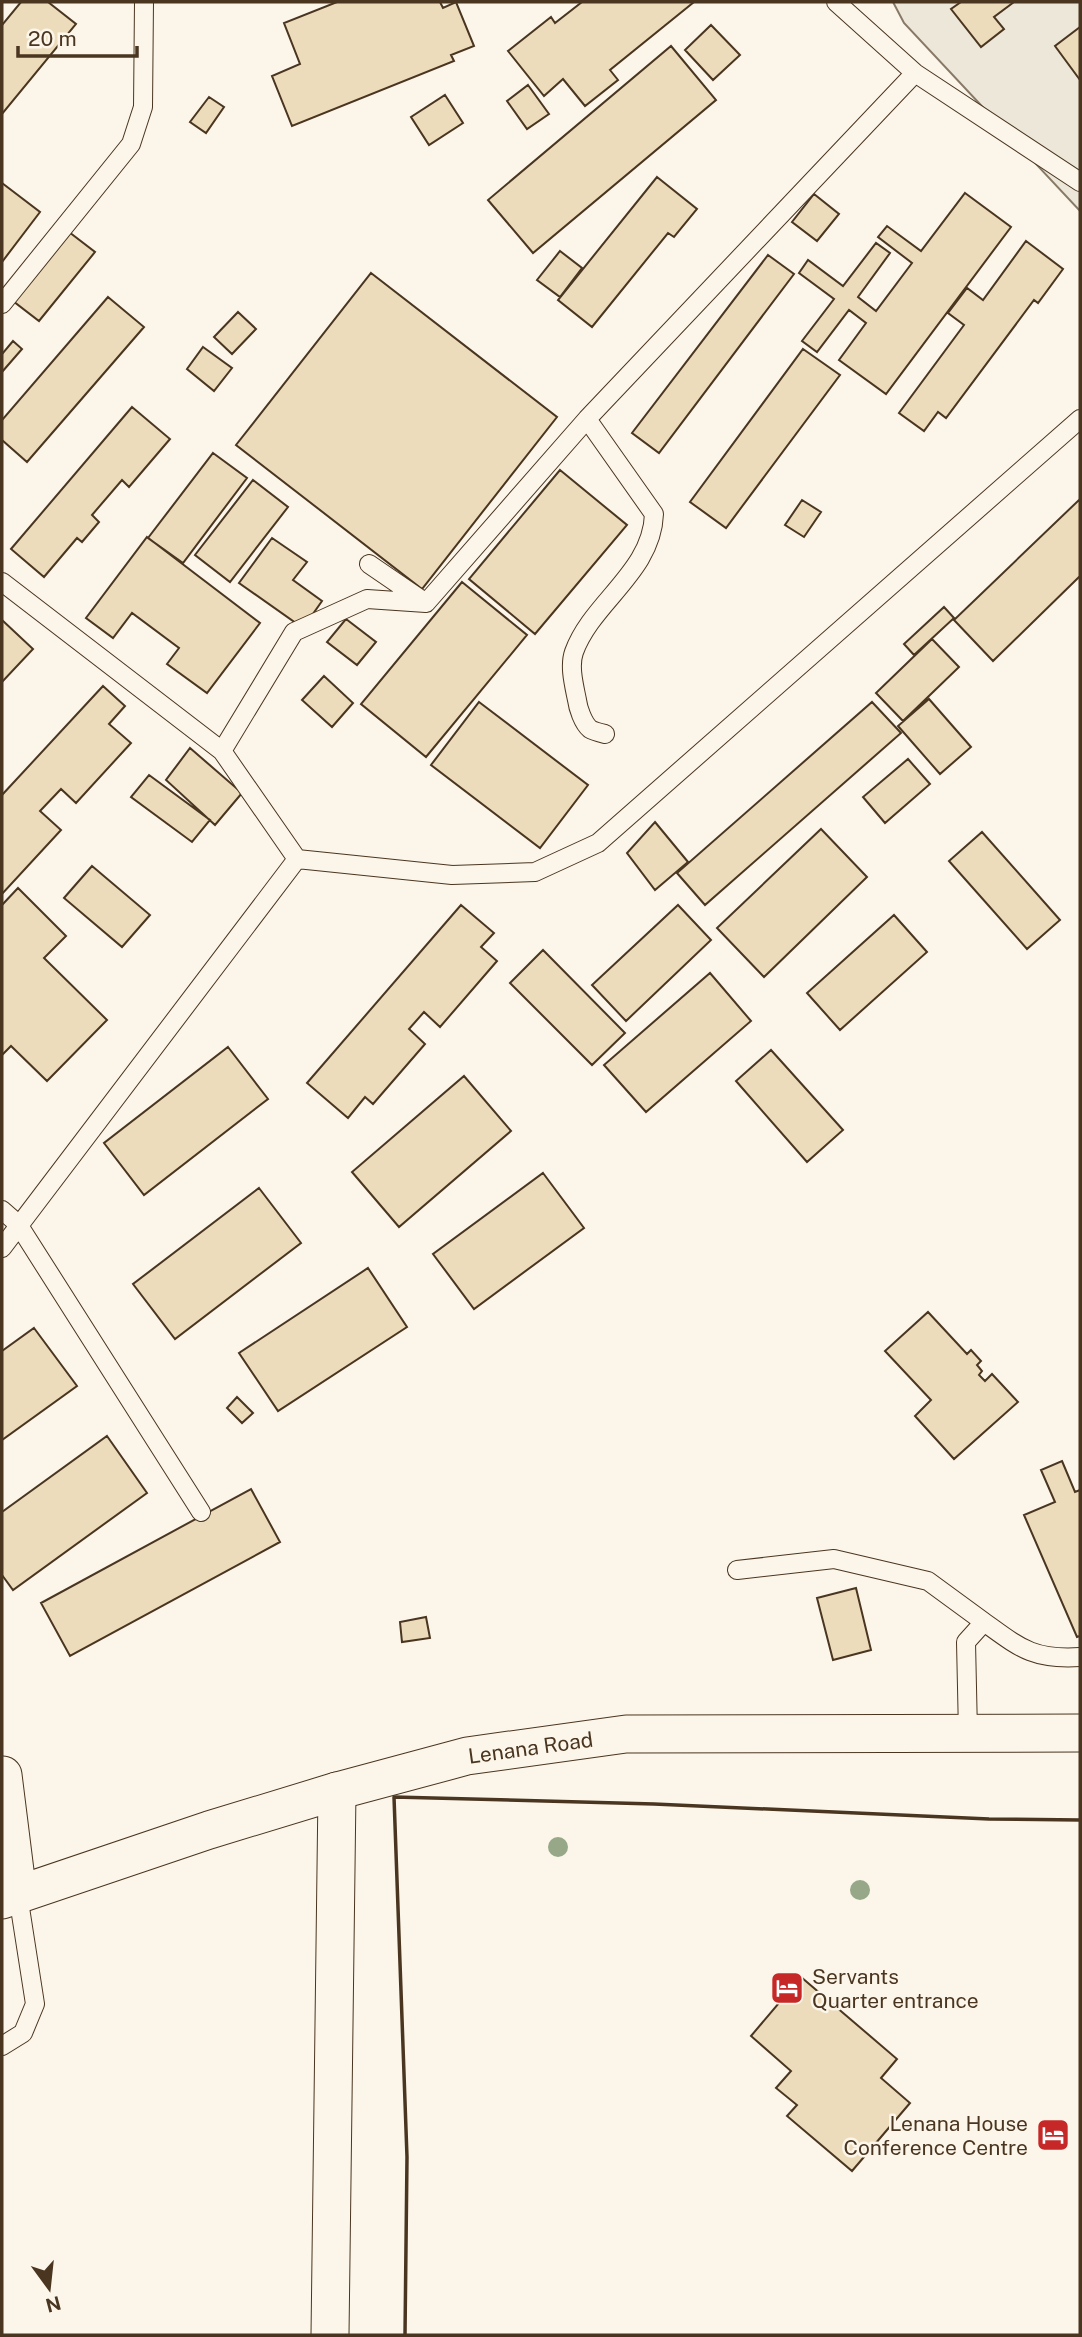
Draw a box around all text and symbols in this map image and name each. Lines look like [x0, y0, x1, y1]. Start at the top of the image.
scale bar [18, 14, 136, 58]
text: 20 m [28, 26, 77, 51]
street label: Lenana Road [466, 1726, 595, 1768]
place label: Servants Quarter entrance [812, 1964, 979, 2013]
hotel icon: Servants Quarter entrance [768, 1969, 806, 2007]
place label: Lenana House Conference Centre [844, 2111, 1028, 2160]
hotel icon: Lenana House Conference Centre [1034, 2116, 1072, 2154]
north arrow [14, 2253, 84, 2323]
text: N [43, 2292, 63, 2317]

